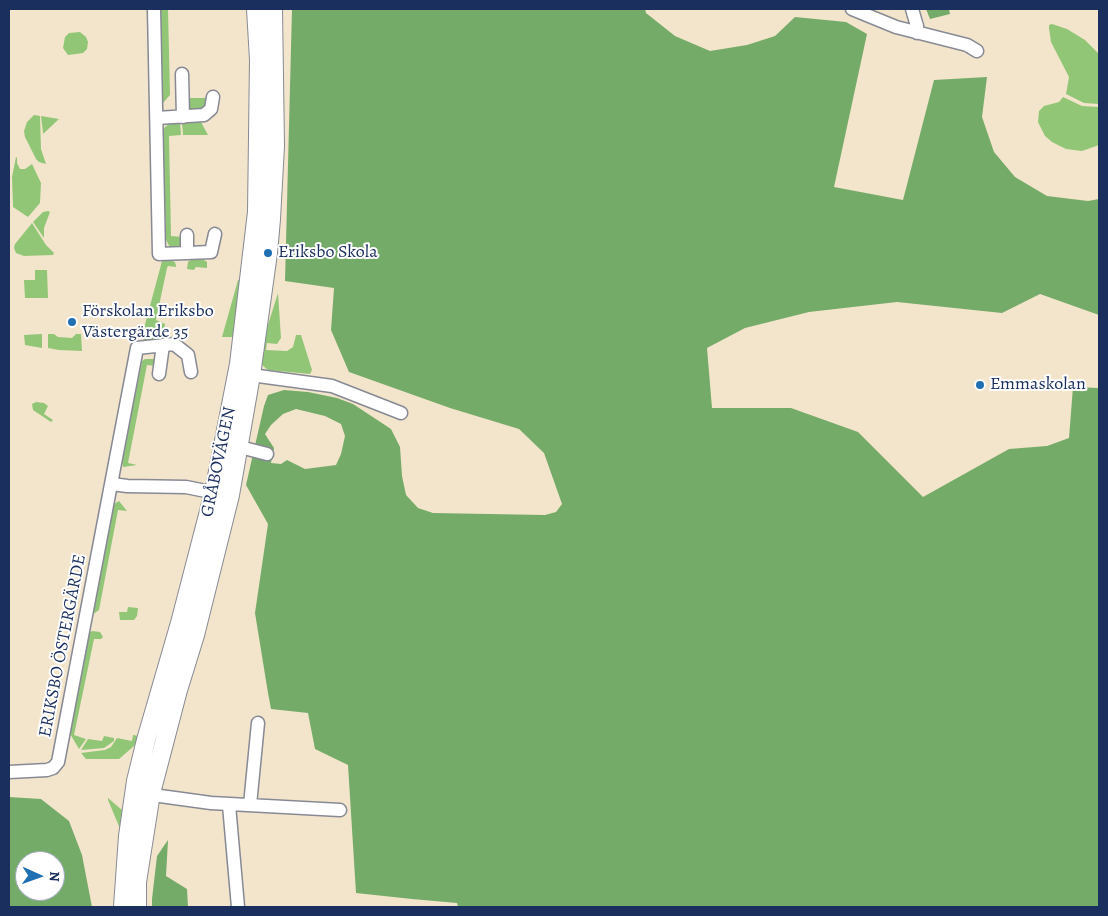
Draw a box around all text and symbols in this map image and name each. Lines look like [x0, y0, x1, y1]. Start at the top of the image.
place label: Eriksbo Skola [278, 242, 378, 264]
marker: Eriksbo Skola [262, 247, 274, 259]
place label: Förskolan Eriksbo Västergärde 35 [82, 301, 214, 344]
marker: Förskolan Eriksbo Västergärde 35 [66, 316, 78, 328]
place label: Emmaskolan [990, 374, 1086, 396]
marker: Emmaskolan [974, 379, 986, 391]
street label: GRÅBOVÄGEN [197, 405, 241, 519]
street label: ERIKSBO ÖSTERGÄRDE [35, 553, 91, 739]
north arrow [15, 851, 65, 901]
text: N [45, 871, 64, 882]

